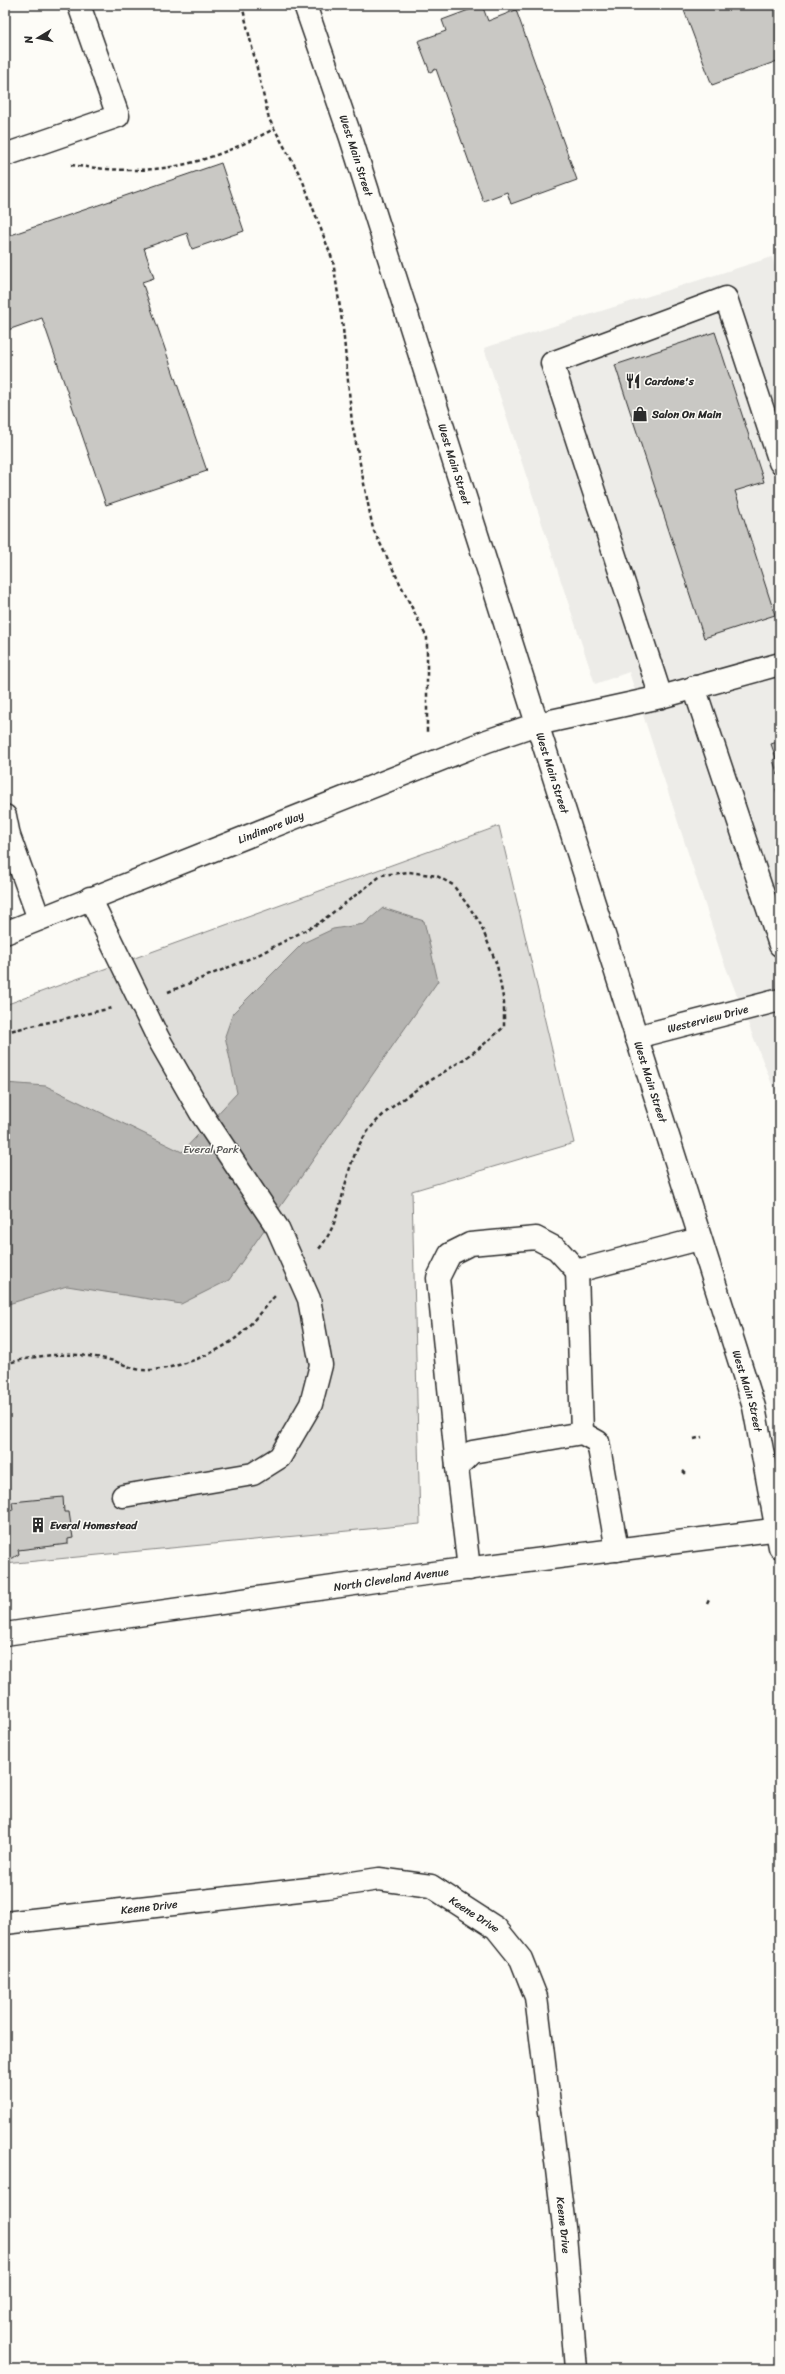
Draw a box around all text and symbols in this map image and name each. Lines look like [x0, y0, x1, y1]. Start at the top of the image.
north arrow [18, 18, 58, 58]
text: N [19, 34, 39, 46]
street label: West Main Street [334, 112, 379, 199]
restaurant icon: Cardone's [624, 372, 642, 390]
place label: Cardone's [644, 372, 695, 391]
shop icon: Salon On Main [631, 405, 649, 423]
place label: Salon On Main [651, 405, 721, 424]
street label: West Main Street [433, 421, 477, 508]
street label: West Main Street [531, 730, 575, 817]
street label: Lindimore Way [235, 805, 307, 849]
street label: Westerview Drive [665, 999, 751, 1038]
street label: West Main Street [629, 1039, 673, 1126]
park label: Everal Park [183, 1140, 239, 1159]
street label: West Main Street [727, 1347, 768, 1434]
building icon: Everal Homestead [29, 1516, 47, 1534]
place label: Everal Homestead [50, 1516, 138, 1535]
street label: North Cleveland Avenue [332, 1562, 450, 1596]
street label: Keene Drive [445, 1891, 506, 1937]
street label: Keene Drive [120, 1894, 179, 1919]
street label: Keene Drive [551, 2196, 576, 2255]

